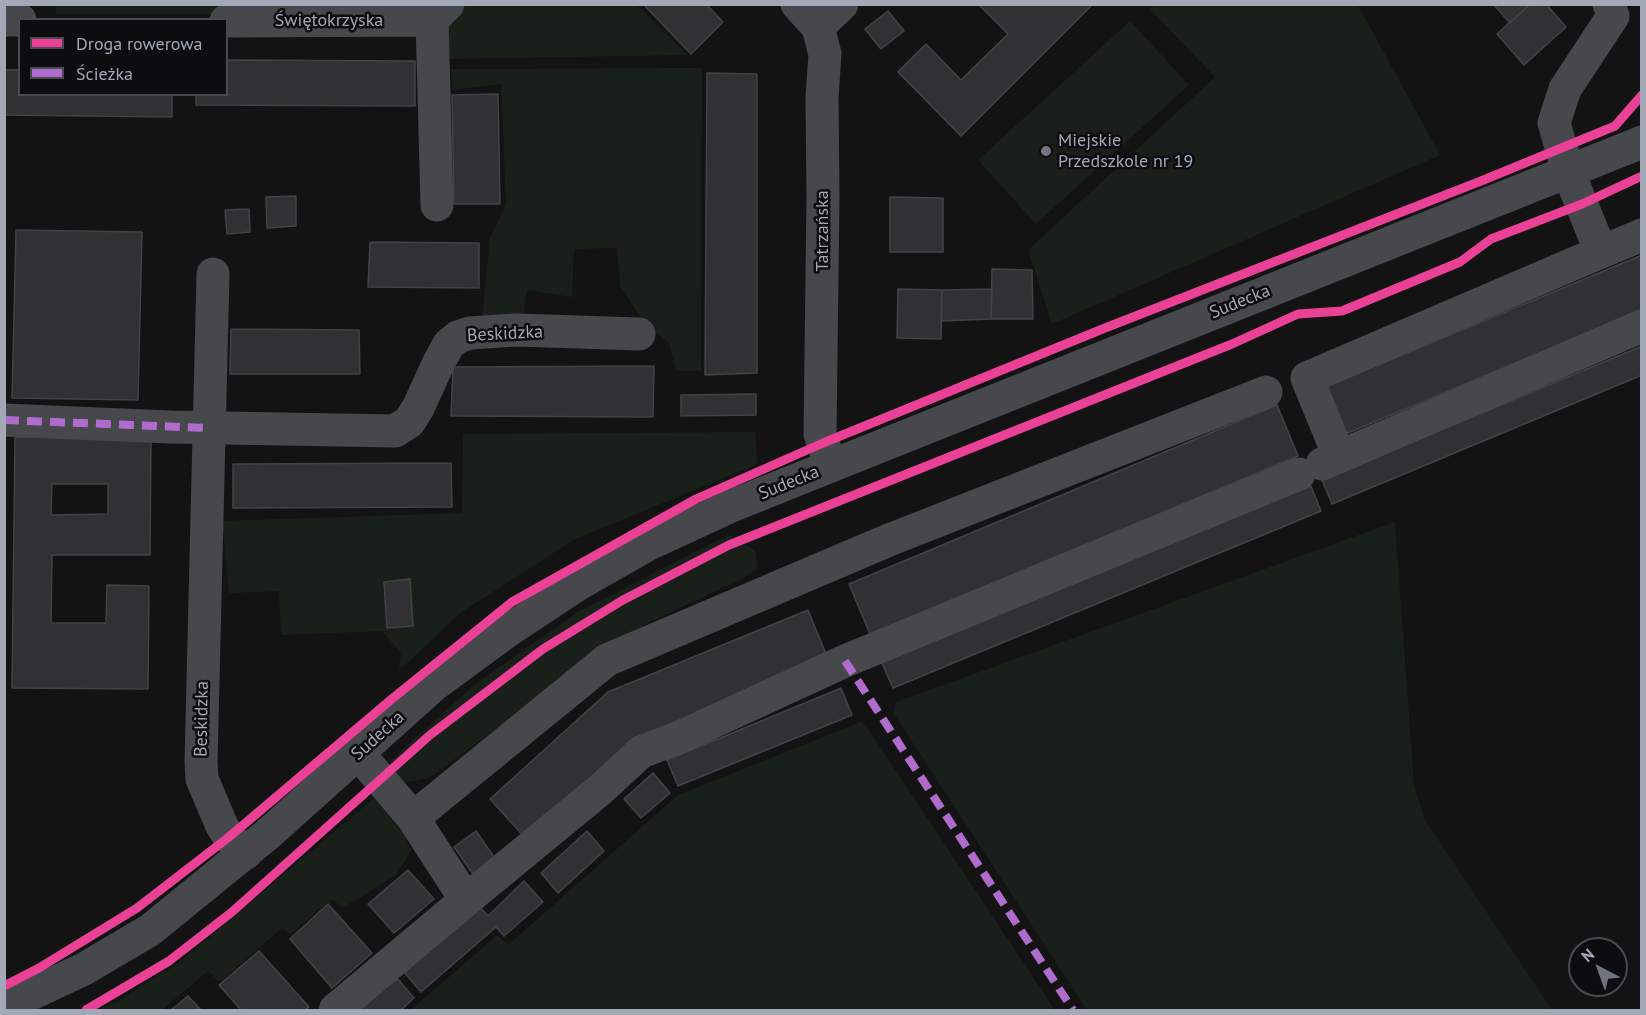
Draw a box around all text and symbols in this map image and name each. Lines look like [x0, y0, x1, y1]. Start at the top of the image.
street label: Świętokrzyska [275, 10, 383, 32]
legend [18, 18, 228, 96]
text: Droga rowerowa [76, 32, 202, 55]
text: Ścieżka [76, 62, 133, 85]
place label: Miejskie Przedszkole nr 19 [1058, 130, 1193, 172]
marker: Miejskie Przedszkole nr 19 [1039, 144, 1053, 158]
street label: Tatrzańska [812, 190, 834, 272]
street label: Sudecka [1206, 280, 1274, 324]
street label: Beskidzka [467, 321, 543, 347]
street label: Sudecka [755, 461, 823, 505]
street label: Beskidzka [191, 681, 213, 757]
street label: Sudecka [347, 707, 409, 765]
north arrow [1568, 937, 1628, 997]
text: N [1577, 944, 1598, 966]

